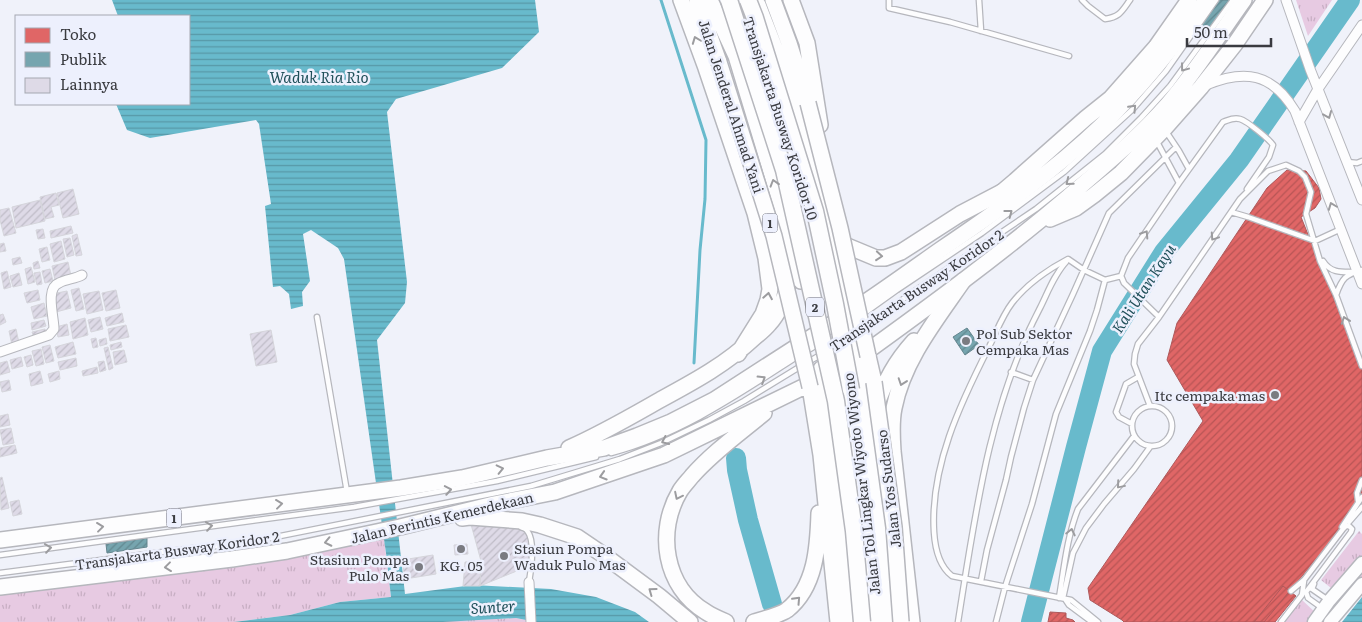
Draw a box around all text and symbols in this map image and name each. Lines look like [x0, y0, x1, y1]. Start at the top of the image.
street label: Transjakarta Busway Koridor 10 [740, 14, 822, 222]
legend [15, 15, 190, 105]
scale bar [1187, 15, 1271, 47]
street label: Jalan Jenderal Ahmad Yani [694, 17, 770, 196]
text: 50 m [1194, 20, 1228, 43]
text: Toko [60, 22, 97, 45]
one-way arrow [692, 36, 702, 45]
text: Publik [60, 47, 107, 70]
one-way arrow [1181, 62, 1189, 71]
water label: Waduk Ria Rio [269, 65, 369, 88]
text: Lainnya [60, 72, 119, 95]
one-way arrow [1127, 105, 1136, 114]
one-way arrow [1323, 110, 1333, 118]
one-way arrow [1066, 177, 1075, 185]
one-way arrow [770, 179, 780, 187]
one-way arrow [1327, 202, 1337, 210]
one-way arrow [1003, 210, 1012, 218]
road number: 1 [762, 214, 778, 232]
street label: Transjakarta Busway Koridor 2 [825, 224, 1007, 356]
one-way arrow [1138, 230, 1148, 239]
one-way arrow [1211, 232, 1220, 241]
water label: Kali Utan Kayu [1105, 239, 1181, 337]
one-way arrow [875, 251, 883, 262]
one-way arrow [763, 291, 773, 300]
road number: 2 [806, 298, 824, 316]
one-way arrow [1341, 316, 1351, 325]
place label: Pol Sub Sektor Cempaka Mas [976, 323, 1073, 359]
marker: Pol Sub Sektor Cempaka Mas [960, 335, 972, 347]
street label: Jalan Tol Lingkar Wiyoto Wiyono [837, 372, 885, 596]
one-way arrow [757, 376, 766, 385]
one-way arrow [898, 377, 908, 386]
place label: Itc cempaka mas [1154, 385, 1265, 405]
marker: Itc cempaka mas [1269, 389, 1281, 401]
street label: Jalan Yos Sudarso [871, 429, 905, 549]
one-way arrow [661, 435, 670, 446]
one-way arrow [496, 464, 505, 475]
one-way arrow [599, 471, 608, 481]
one-way arrow [1117, 480, 1126, 489]
one-way arrow [443, 485, 452, 495]
street label: Jalan Perintis Kemerdekaan [349, 486, 535, 548]
one-way arrow [674, 491, 684, 500]
one-way arrow [275, 499, 283, 510]
road number: 1 [166, 508, 182, 528]
one-way arrow [97, 522, 105, 533]
one-way arrow [205, 522, 214, 532]
street label: Transjakarta Busway Koridor 2 [74, 526, 280, 574]
one-way arrow [1065, 528, 1076, 537]
one-way arrow [324, 537, 333, 547]
place label: Stasiun Pompa Waduk Pulo Mas [514, 538, 625, 574]
one-way arrow [45, 543, 53, 554]
marker: KG. 05 [455, 543, 467, 555]
place label: Stasiun Pompa Pulo Mas [310, 549, 409, 585]
marker: Stasiun Pompa Waduk Pulo Mas [498, 550, 510, 562]
place label: KG. 05 [439, 555, 483, 575]
one-way arrow [163, 561, 171, 572]
marker: Stasiun Pompa Pulo Mas [413, 561, 425, 573]
one-way arrow [648, 588, 658, 597]
water label: Sunter [470, 593, 516, 619]
one-way arrow [791, 596, 800, 605]

